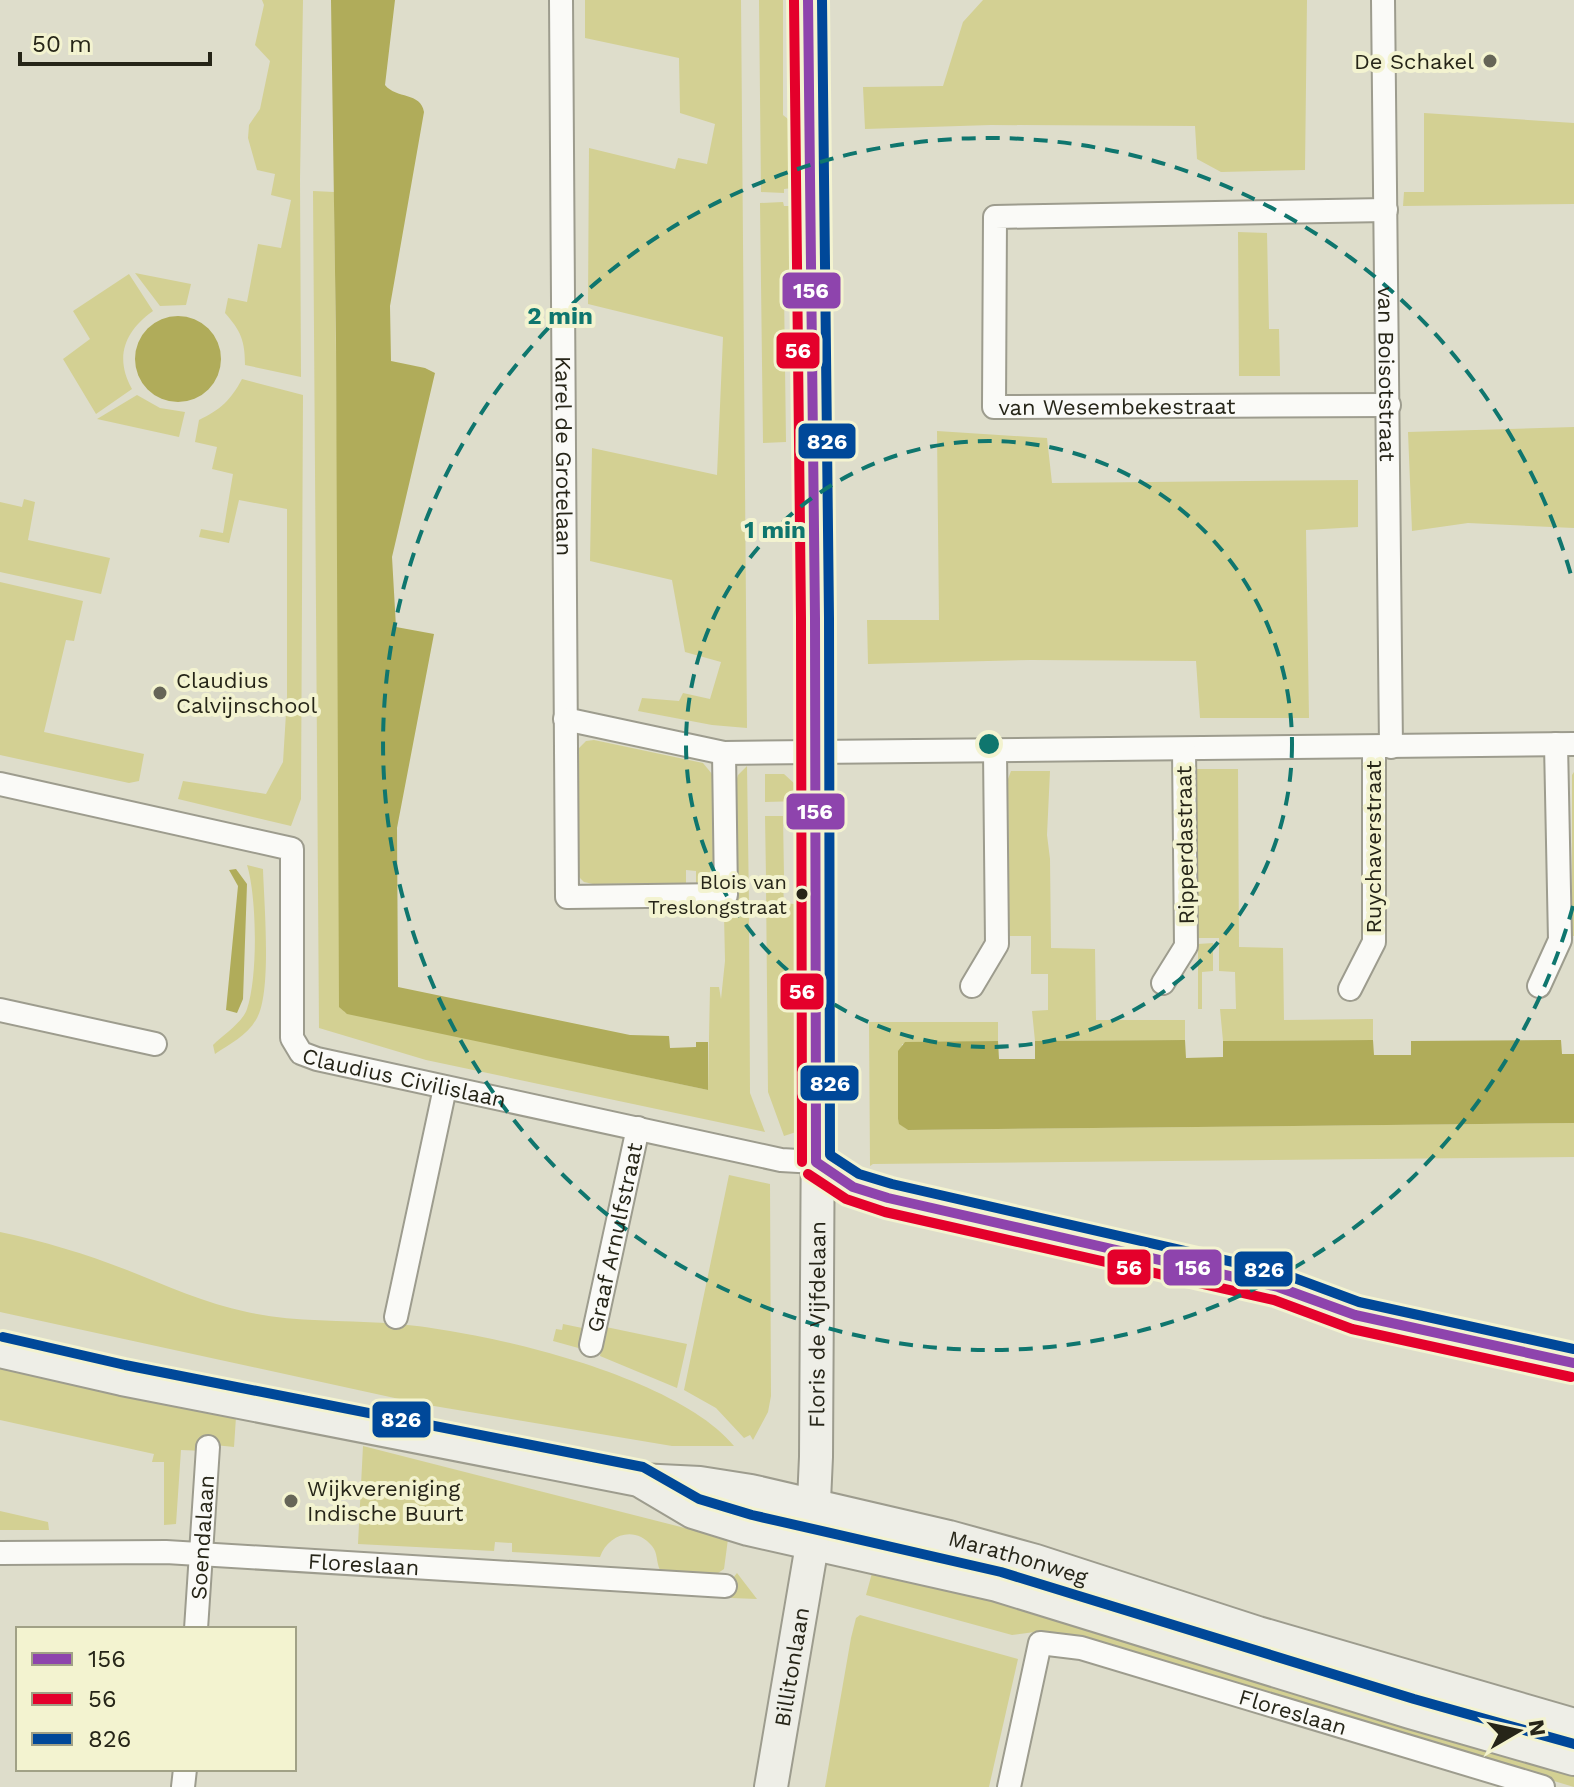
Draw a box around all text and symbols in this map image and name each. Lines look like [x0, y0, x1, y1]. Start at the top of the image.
scale bar [20, 16, 210, 66]
text: 50 m [32, 30, 92, 58]
place label: De Schakel [1354, 49, 1474, 74]
marker: De Schakel [1481, 52, 1499, 70]
line badge: 156 [781, 271, 842, 310]
text: 156 [793, 278, 829, 303]
street label: van Boisotstraat [1374, 286, 1400, 462]
text: 2 min [527, 302, 593, 330]
line badge: 56 [775, 331, 821, 370]
text: 56 [785, 338, 811, 363]
street label: Karel de Grotelaan [551, 356, 577, 556]
street label: van Wesembekestraat [998, 393, 1236, 419]
line badge: 826 [797, 422, 857, 460]
text: 826 [807, 429, 847, 454]
text: 1 min [744, 516, 806, 544]
place label: Claudius Calvijnschool [176, 668, 318, 718]
marker: Claudius Calvijnschool [151, 684, 169, 702]
centre of rings [975, 730, 1003, 758]
street label: Ruychaverstraat [1361, 760, 1386, 934]
street label: Ripperdastraat [1171, 765, 1199, 925]
line badge: 156 [785, 792, 846, 831]
text: 156 [797, 799, 833, 824]
place label: Blois van Treslongstraat [648, 870, 788, 919]
marker: Blois van Treslongstraat [794, 886, 810, 902]
line badge: 56 [779, 972, 825, 1011]
text: 56 [789, 979, 815, 1004]
street label: Claudius Civilislaan [299, 1042, 508, 1112]
line badge: 826 [799, 1064, 860, 1102]
text: 826 [810, 1071, 850, 1096]
street label: Graaf Arnulfstraat [582, 1140, 647, 1335]
street label: Floris de Vijfdelaan [804, 1221, 830, 1428]
line badge: 56 [1106, 1248, 1152, 1286]
line badge: 156 [1162, 1248, 1223, 1287]
line badge: 826 [1233, 1250, 1294, 1288]
text: 56 [1116, 1255, 1142, 1280]
text: 156 [1175, 1255, 1211, 1280]
text: 826 [1244, 1257, 1284, 1282]
line badge: 826 [371, 1400, 432, 1439]
text: 826 [381, 1407, 421, 1432]
street label: Soendalaan [185, 1474, 219, 1600]
place label: Wijkvereniging Indische Buurt [307, 1476, 463, 1526]
marker: Wijkvereniging Indische Buurt [282, 1492, 300, 1510]
street label: Marathonweg [946, 1525, 1091, 1590]
street label: Floreslaan [307, 1548, 420, 1580]
street label: Billitonlaan [769, 1605, 814, 1728]
legend [16, 1627, 296, 1771]
text: 156 [88, 1645, 126, 1673]
street label: Floreslaan [1236, 1684, 1350, 1740]
text: 56 [88, 1685, 117, 1713]
north arrow [1478, 1691, 1558, 1771]
text: N [1524, 1718, 1551, 1738]
text: 826 [88, 1725, 131, 1753]

